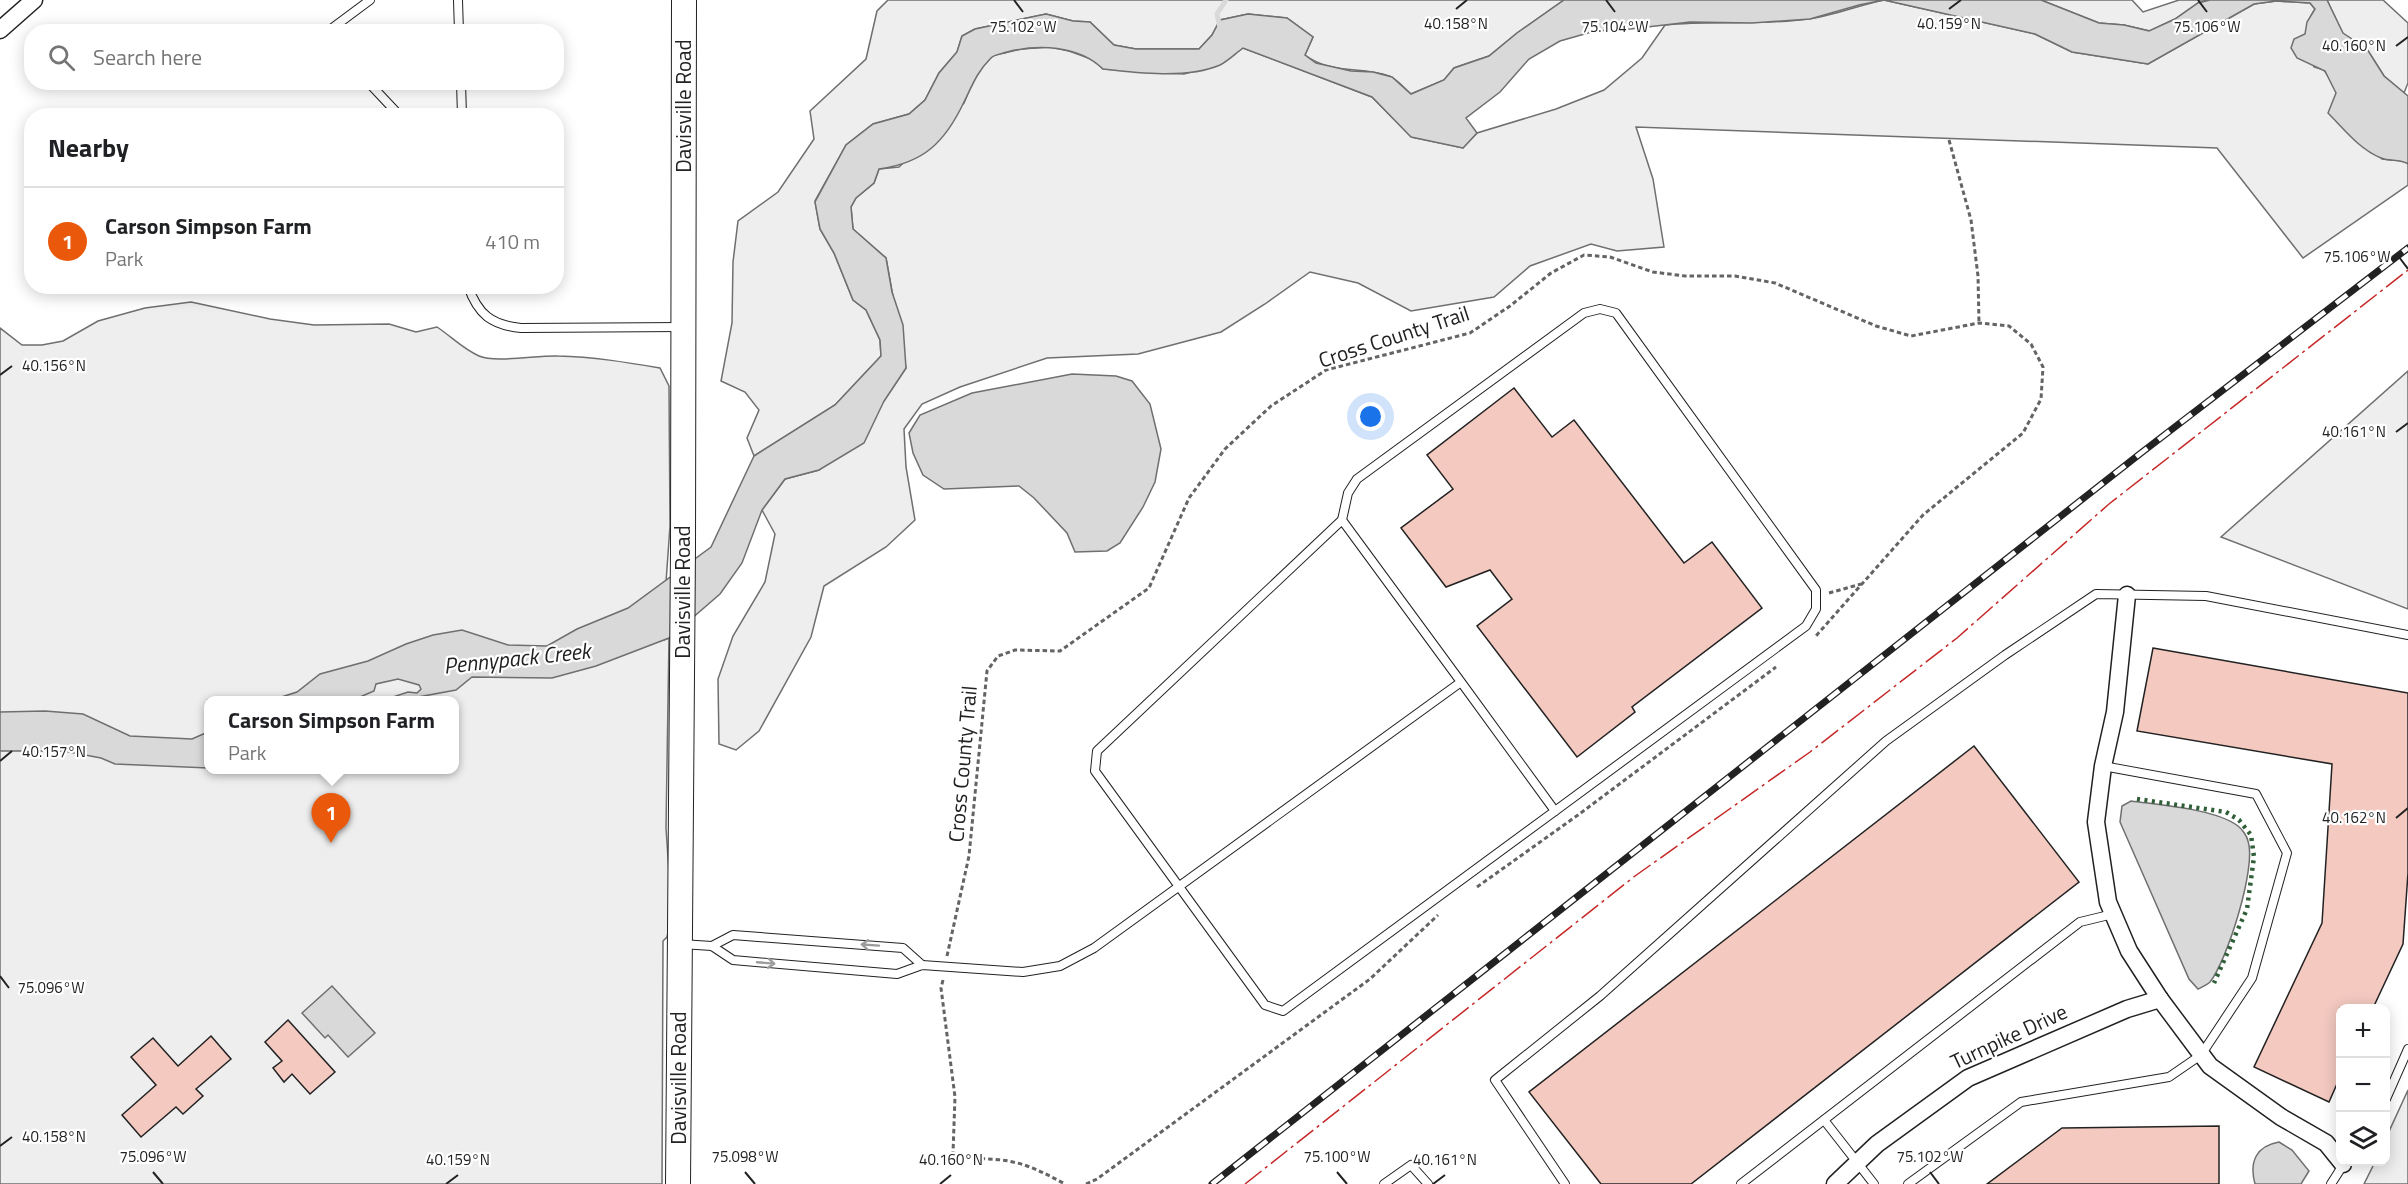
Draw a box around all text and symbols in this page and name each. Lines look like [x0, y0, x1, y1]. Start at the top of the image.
text: 40.158°N [1424, 12, 1488, 35]
text: 40.159°N [1917, 12, 1981, 35]
text: 75.102°W [990, 15, 1056, 38]
text: 75.104°W [1582, 15, 1648, 38]
text: 75.106°W [2174, 15, 2240, 38]
search box [24, 24, 564, 90]
text: 40.160°N [2322, 34, 2386, 57]
street label: Davisville Road [667, 39, 699, 173]
text: Search here [93, 40, 202, 74]
icon: search [45, 41, 78, 74]
text: Nearby [48, 128, 129, 167]
text: Carson Simpson Farm [105, 209, 312, 243]
text: 1 [62, 226, 73, 257]
text: 410 m [485, 226, 540, 257]
text: Park [105, 243, 143, 274]
text: 75.106°W [2324, 245, 2390, 268]
street label: Cross County Trail [1314, 297, 1473, 376]
text: 40.156°N [22, 354, 86, 377]
your location [1356, 402, 1385, 431]
text: 40.161°N [2322, 420, 2386, 443]
street label: Davisville Road [666, 525, 698, 659]
water label: Pennypack Creek [442, 633, 594, 683]
street label: Cross County Trail [939, 684, 985, 843]
popup [204, 696, 459, 774]
text: Carson Simpson Farm [228, 703, 435, 737]
text: Park [228, 737, 266, 768]
text: 40.157°N [22, 740, 86, 763]
pin: 1 [312, 794, 350, 843]
text: 40.162°N [2322, 806, 2386, 829]
one-way arrow [861, 940, 881, 951]
one-way arrow [756, 957, 776, 968]
text: 75.096°W [18, 976, 84, 999]
street label: Turnpike Drive [1945, 995, 2072, 1077]
map controls [2336, 1004, 2390, 1166]
button: + [2336, 1004, 2390, 1058]
street label: Davisville Road [662, 1011, 694, 1145]
button: − [2336, 1058, 2390, 1112]
button: layers [2336, 1112, 2390, 1166]
text: 40.158°N [22, 1125, 86, 1148]
text: 75.096°W [120, 1145, 186, 1168]
text: 75.098°W [712, 1145, 778, 1168]
text: 75.100°W [1304, 1145, 1370, 1168]
text: 75.102°W [1897, 1145, 1963, 1168]
text: 40.159°N [426, 1148, 490, 1171]
text: 40.160°N [919, 1148, 983, 1171]
text: 40.161°N [1413, 1148, 1477, 1171]

